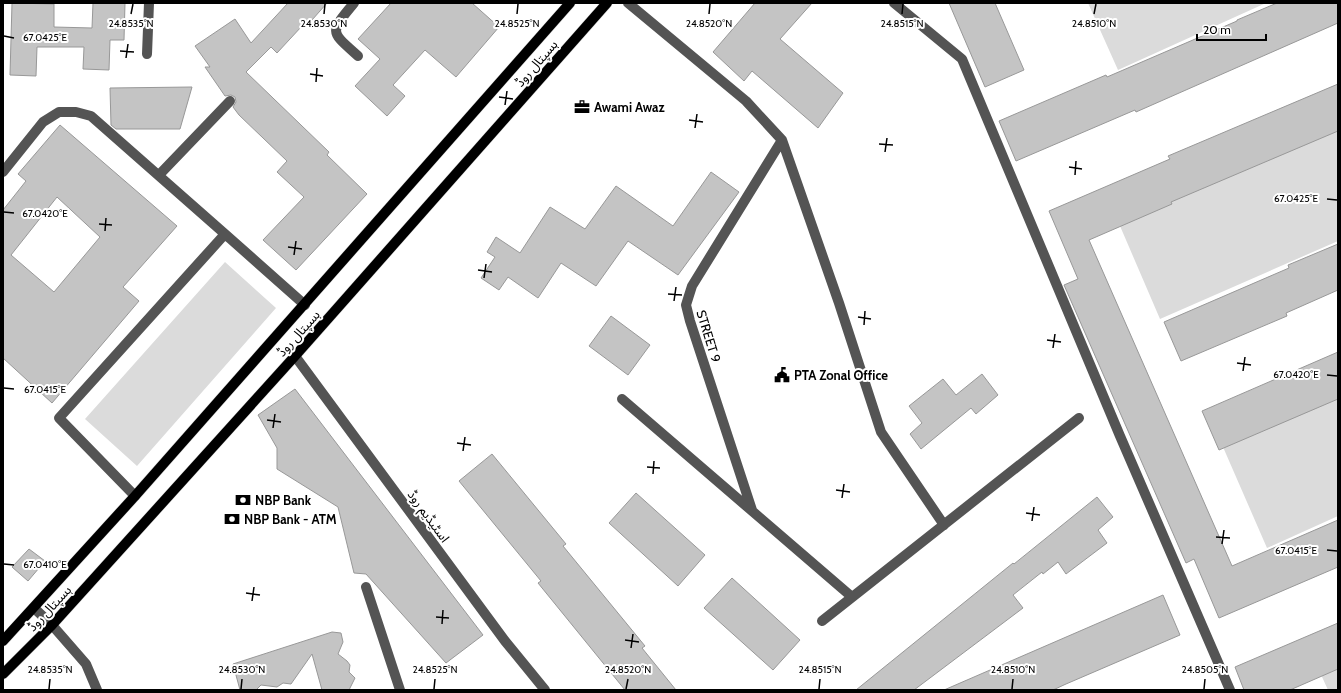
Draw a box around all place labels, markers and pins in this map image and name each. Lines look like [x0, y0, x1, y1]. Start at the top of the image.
office icon: Awami Awaz [573, 98, 591, 116]
place label: Awami Awaz [594, 99, 665, 115]
public building icon: PTA Zonal Office [773, 366, 791, 384]
place label: PTA Zonal Office [794, 367, 888, 383]
bank icon: NBP Bank [234, 491, 252, 509]
place label: NBP Bank [255, 492, 312, 508]
bank icon: NBP Bank - ATM [223, 510, 241, 528]
place label: NBP Bank - ATM [244, 511, 337, 527]

